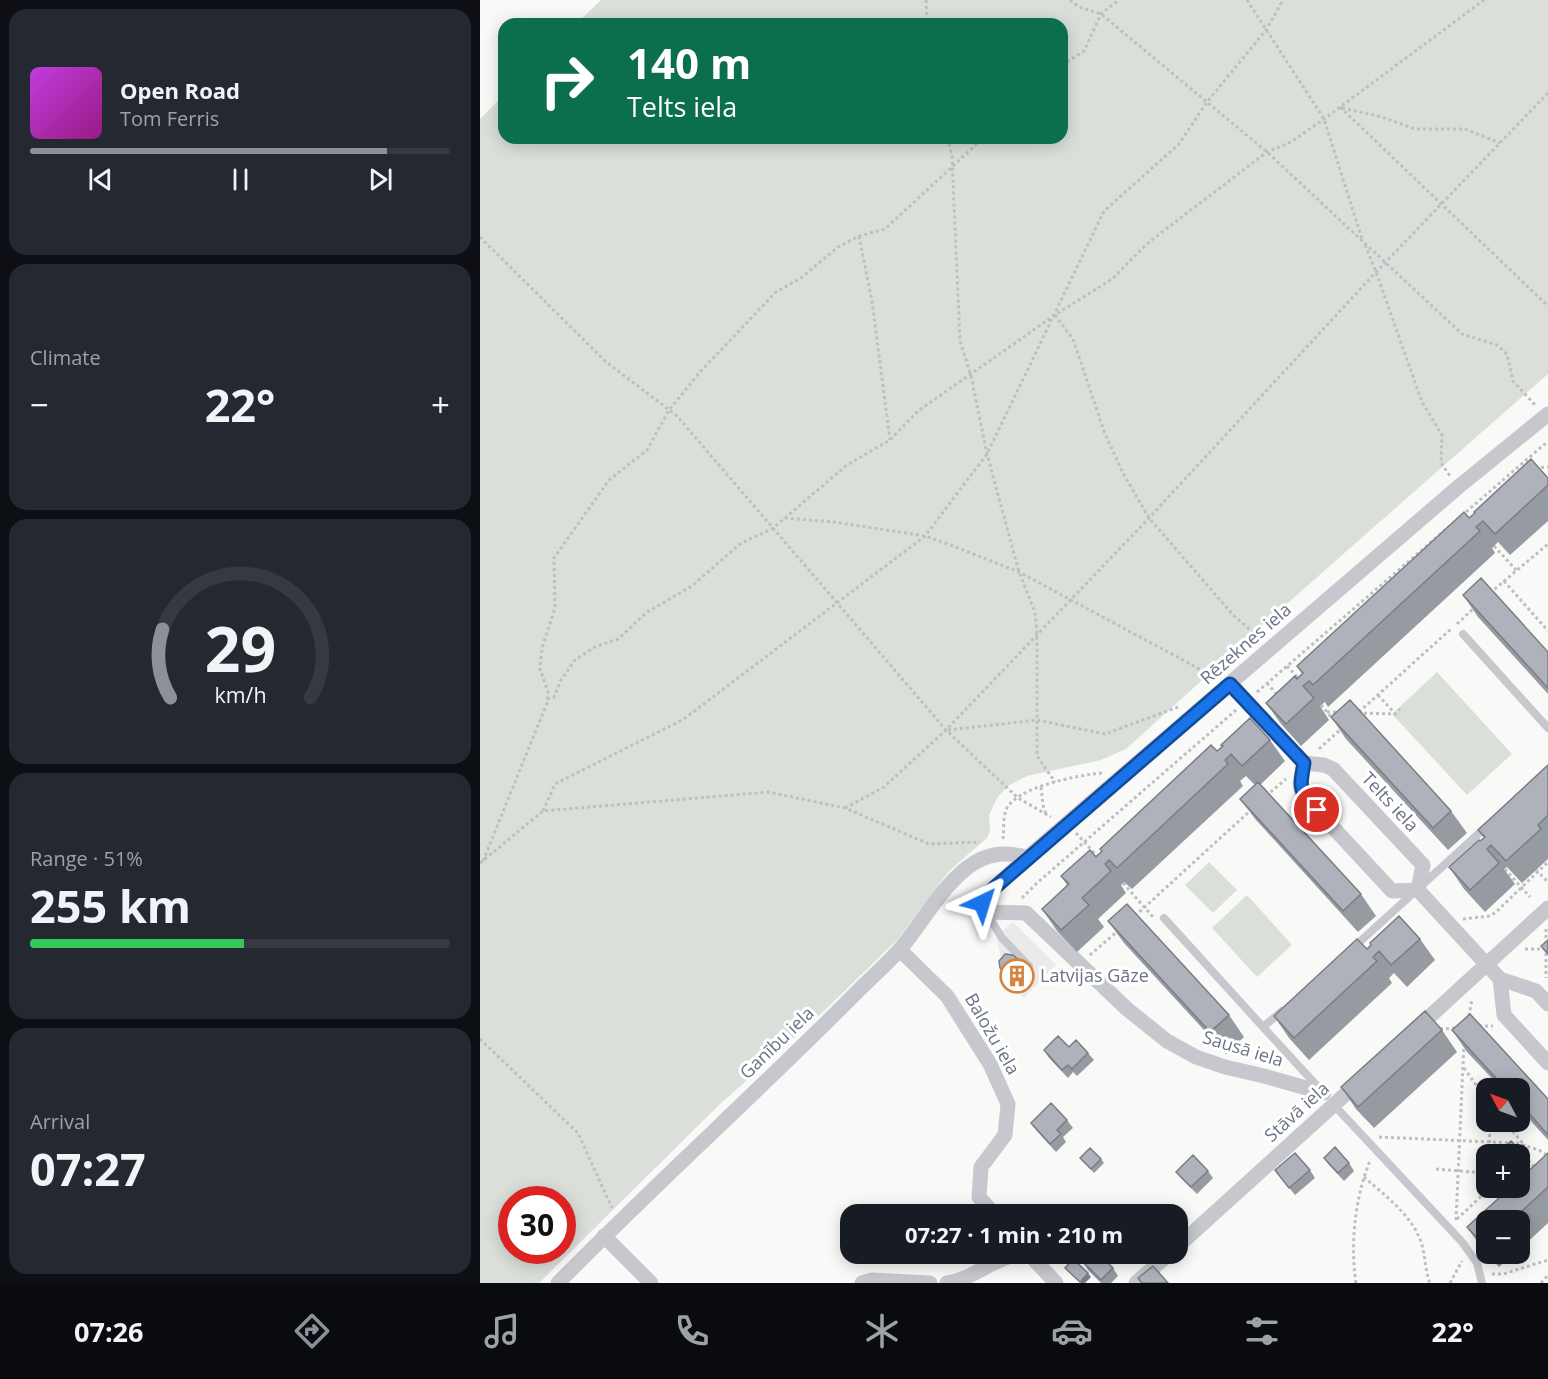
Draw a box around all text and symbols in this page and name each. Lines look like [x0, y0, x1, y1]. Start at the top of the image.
text: 140 m [627, 34, 751, 91]
icon: right [528, 42, 606, 120]
text: Open Road [120, 75, 240, 105]
text: Telts iela [627, 88, 737, 125]
text: Tom Ferris [120, 105, 219, 132]
icon: previous [84, 163, 117, 196]
icon: pause [224, 163, 257, 196]
icon: next [364, 163, 397, 196]
text: Climate [30, 344, 101, 371]
text: 22° [205, 374, 275, 435]
text: − [30, 382, 49, 427]
text: + [431, 382, 450, 427]
street label: Rēzeknes iela [1195, 597, 1296, 689]
text: 29 [204, 606, 276, 691]
text: km/h [214, 681, 266, 710]
street label: Telts iela [1357, 766, 1425, 836]
pin [1291, 784, 1342, 835]
icon: arrive [1300, 793, 1333, 826]
text: Range · 51% [30, 845, 143, 872]
position arrow [950, 871, 1014, 935]
text: 255 km [30, 875, 191, 936]
building icon: Latvijas Gāze [999, 958, 1035, 994]
place label: Latvijas Gāze [1040, 963, 1149, 987]
street label: Baložu iela [960, 988, 1026, 1079]
street label: Ganību iela [734, 1001, 819, 1084]
street label: Sausā iela [1200, 1024, 1287, 1072]
street label: Stāvā iela [1259, 1076, 1334, 1147]
north arrow [1476, 1078, 1530, 1132]
map controls [1476, 1078, 1530, 1264]
text: Arrival [30, 1108, 90, 1135]
text: 07:27 [30, 1138, 146, 1199]
button: + [1476, 1144, 1530, 1198]
speed limit sign: 30 [498, 1186, 576, 1264]
button: − [1476, 1210, 1530, 1264]
text: 07:27 · 1 min · 210 m [905, 1219, 1123, 1249]
icon: directions [291, 1310, 333, 1352]
icon: music [481, 1310, 523, 1352]
icon: phone [671, 1310, 713, 1352]
icon: climate [861, 1310, 903, 1352]
icon: car [1051, 1310, 1093, 1352]
icon: filters [1241, 1310, 1283, 1352]
text: 07:26 [74, 1313, 143, 1350]
text: 22° [1431, 1313, 1474, 1350]

